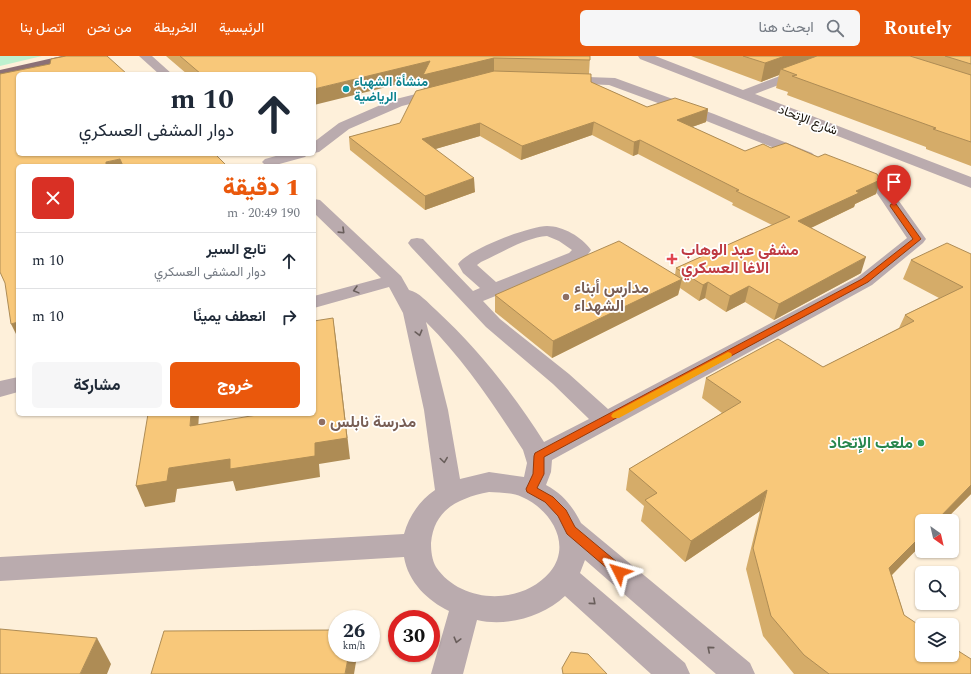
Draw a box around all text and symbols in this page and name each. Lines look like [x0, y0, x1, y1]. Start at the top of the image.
search box [580, 10, 860, 46]
text: Routely [884, 14, 951, 43]
text: ابحث هنا [759, 16, 814, 39]
text: اتصل بنا [20, 17, 65, 38]
text: من نحن [87, 17, 132, 38]
text: الخريطة [154, 17, 197, 38]
text: الرئيسية [219, 17, 264, 38]
icon: search [824, 17, 846, 39]
place label: منشأة الشهباء الرياضية [354, 72, 428, 107]
text: 10 m [170, 78, 234, 121]
marker: منشأة الشهباء الرياضية [341, 84, 351, 94]
icon: ahead [248, 88, 300, 140]
street label: شارع الإتحاد [775, 100, 841, 140]
text: دوار المشفى العسكري [79, 117, 234, 144]
pin [877, 165, 911, 206]
text: 1 دقيقة [223, 170, 300, 206]
icon: arrive [883, 171, 905, 193]
button: close [32, 177, 74, 219]
text: 190 m · 20:49 [227, 203, 300, 223]
one-way arrow [337, 226, 345, 234]
text: تابع السير [206, 238, 266, 261]
place label: مشفى عبد الوهاب الاغا العسكري [681, 238, 799, 281]
text: 10 m [32, 249, 64, 272]
icon: ahead [278, 250, 300, 272]
marker: مشفى عبد الوهاب الاغا العسكري [666, 253, 678, 265]
text: دوار المشفى العسكري [154, 262, 266, 282]
place label: مدارس أبناء الشهداء [574, 276, 649, 318]
one-way arrow [353, 286, 359, 294]
marker: مدارس أبناء الشهداء [561, 292, 571, 302]
text: 10 m [32, 305, 64, 328]
text: انعطف يمينًا [193, 305, 266, 328]
icon: right [278, 306, 300, 328]
one-way arrow [414, 329, 423, 336]
button: مشاركة [32, 362, 162, 408]
button: خروج [170, 362, 300, 408]
place label: مدرسة نابلس [330, 410, 417, 434]
marker: مدرسة نابلس [317, 417, 327, 427]
place label: ملعب الإتحاد [829, 431, 913, 455]
marker: ملعب الإتحاد [916, 438, 926, 448]
one-way arrow [439, 457, 448, 463]
north arrow [915, 514, 959, 558]
map controls [915, 514, 959, 662]
position arrow [598, 551, 640, 593]
button: search [915, 566, 959, 610]
one-way arrow [589, 598, 596, 605]
speed limit sign: 30 [388, 610, 440, 662]
text: 26 [343, 616, 365, 646]
button: layers [915, 618, 959, 662]
one-way arrow [453, 636, 461, 643]
text: km/h [343, 638, 365, 654]
one-way arrow [707, 646, 714, 653]

